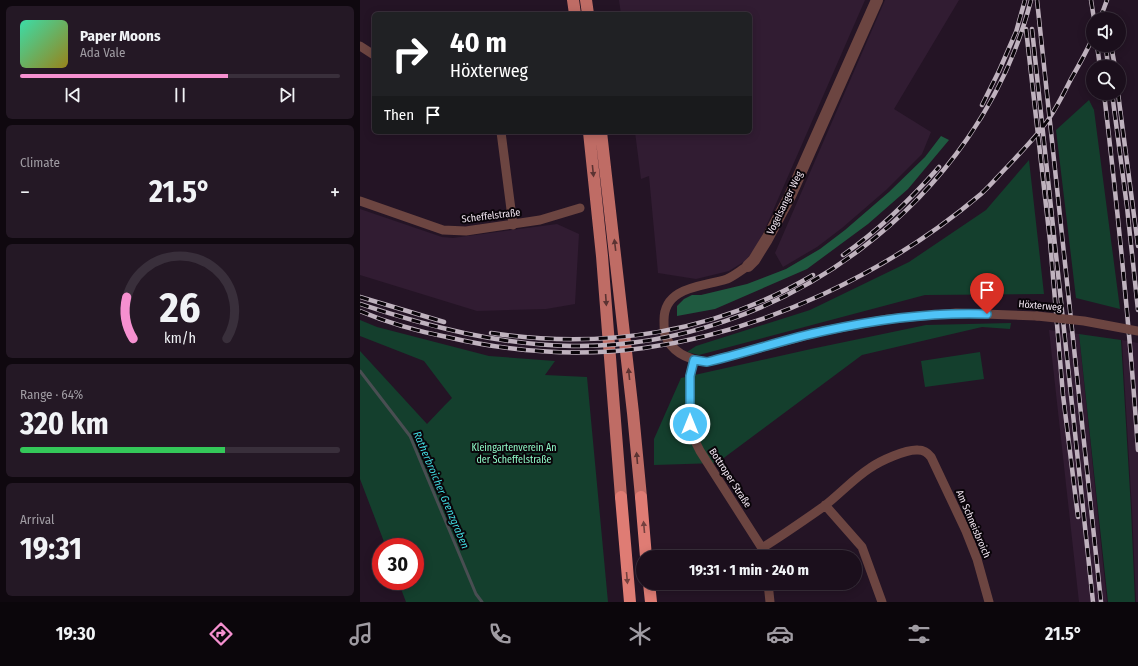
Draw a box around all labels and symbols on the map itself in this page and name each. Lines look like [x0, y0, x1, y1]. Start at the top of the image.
one-way arrow [590, 165, 597, 177]
street label: Vogelsanger Weg [764, 169, 806, 237]
street label: Scheffelstraße [461, 206, 521, 226]
one-way arrow [612, 239, 618, 251]
pin [970, 273, 1004, 314]
one-way arrow [602, 294, 609, 306]
street label: Höxterweg [1018, 298, 1062, 314]
one-way arrow [626, 368, 632, 380]
position arrow [669, 403, 711, 445]
water label: Ratherbroicher Grenzgraben [410, 429, 472, 551]
park label: Kleingartenverein An der Scheffelstraße [472, 442, 556, 466]
street label: Bottroper Straße [706, 446, 754, 510]
one-way arrow [634, 452, 641, 464]
street label: Am Schneisbroich [953, 488, 993, 560]
one-way arrow [640, 521, 647, 533]
speed limit sign: 30 [372, 538, 424, 590]
one-way arrow [624, 572, 631, 584]

